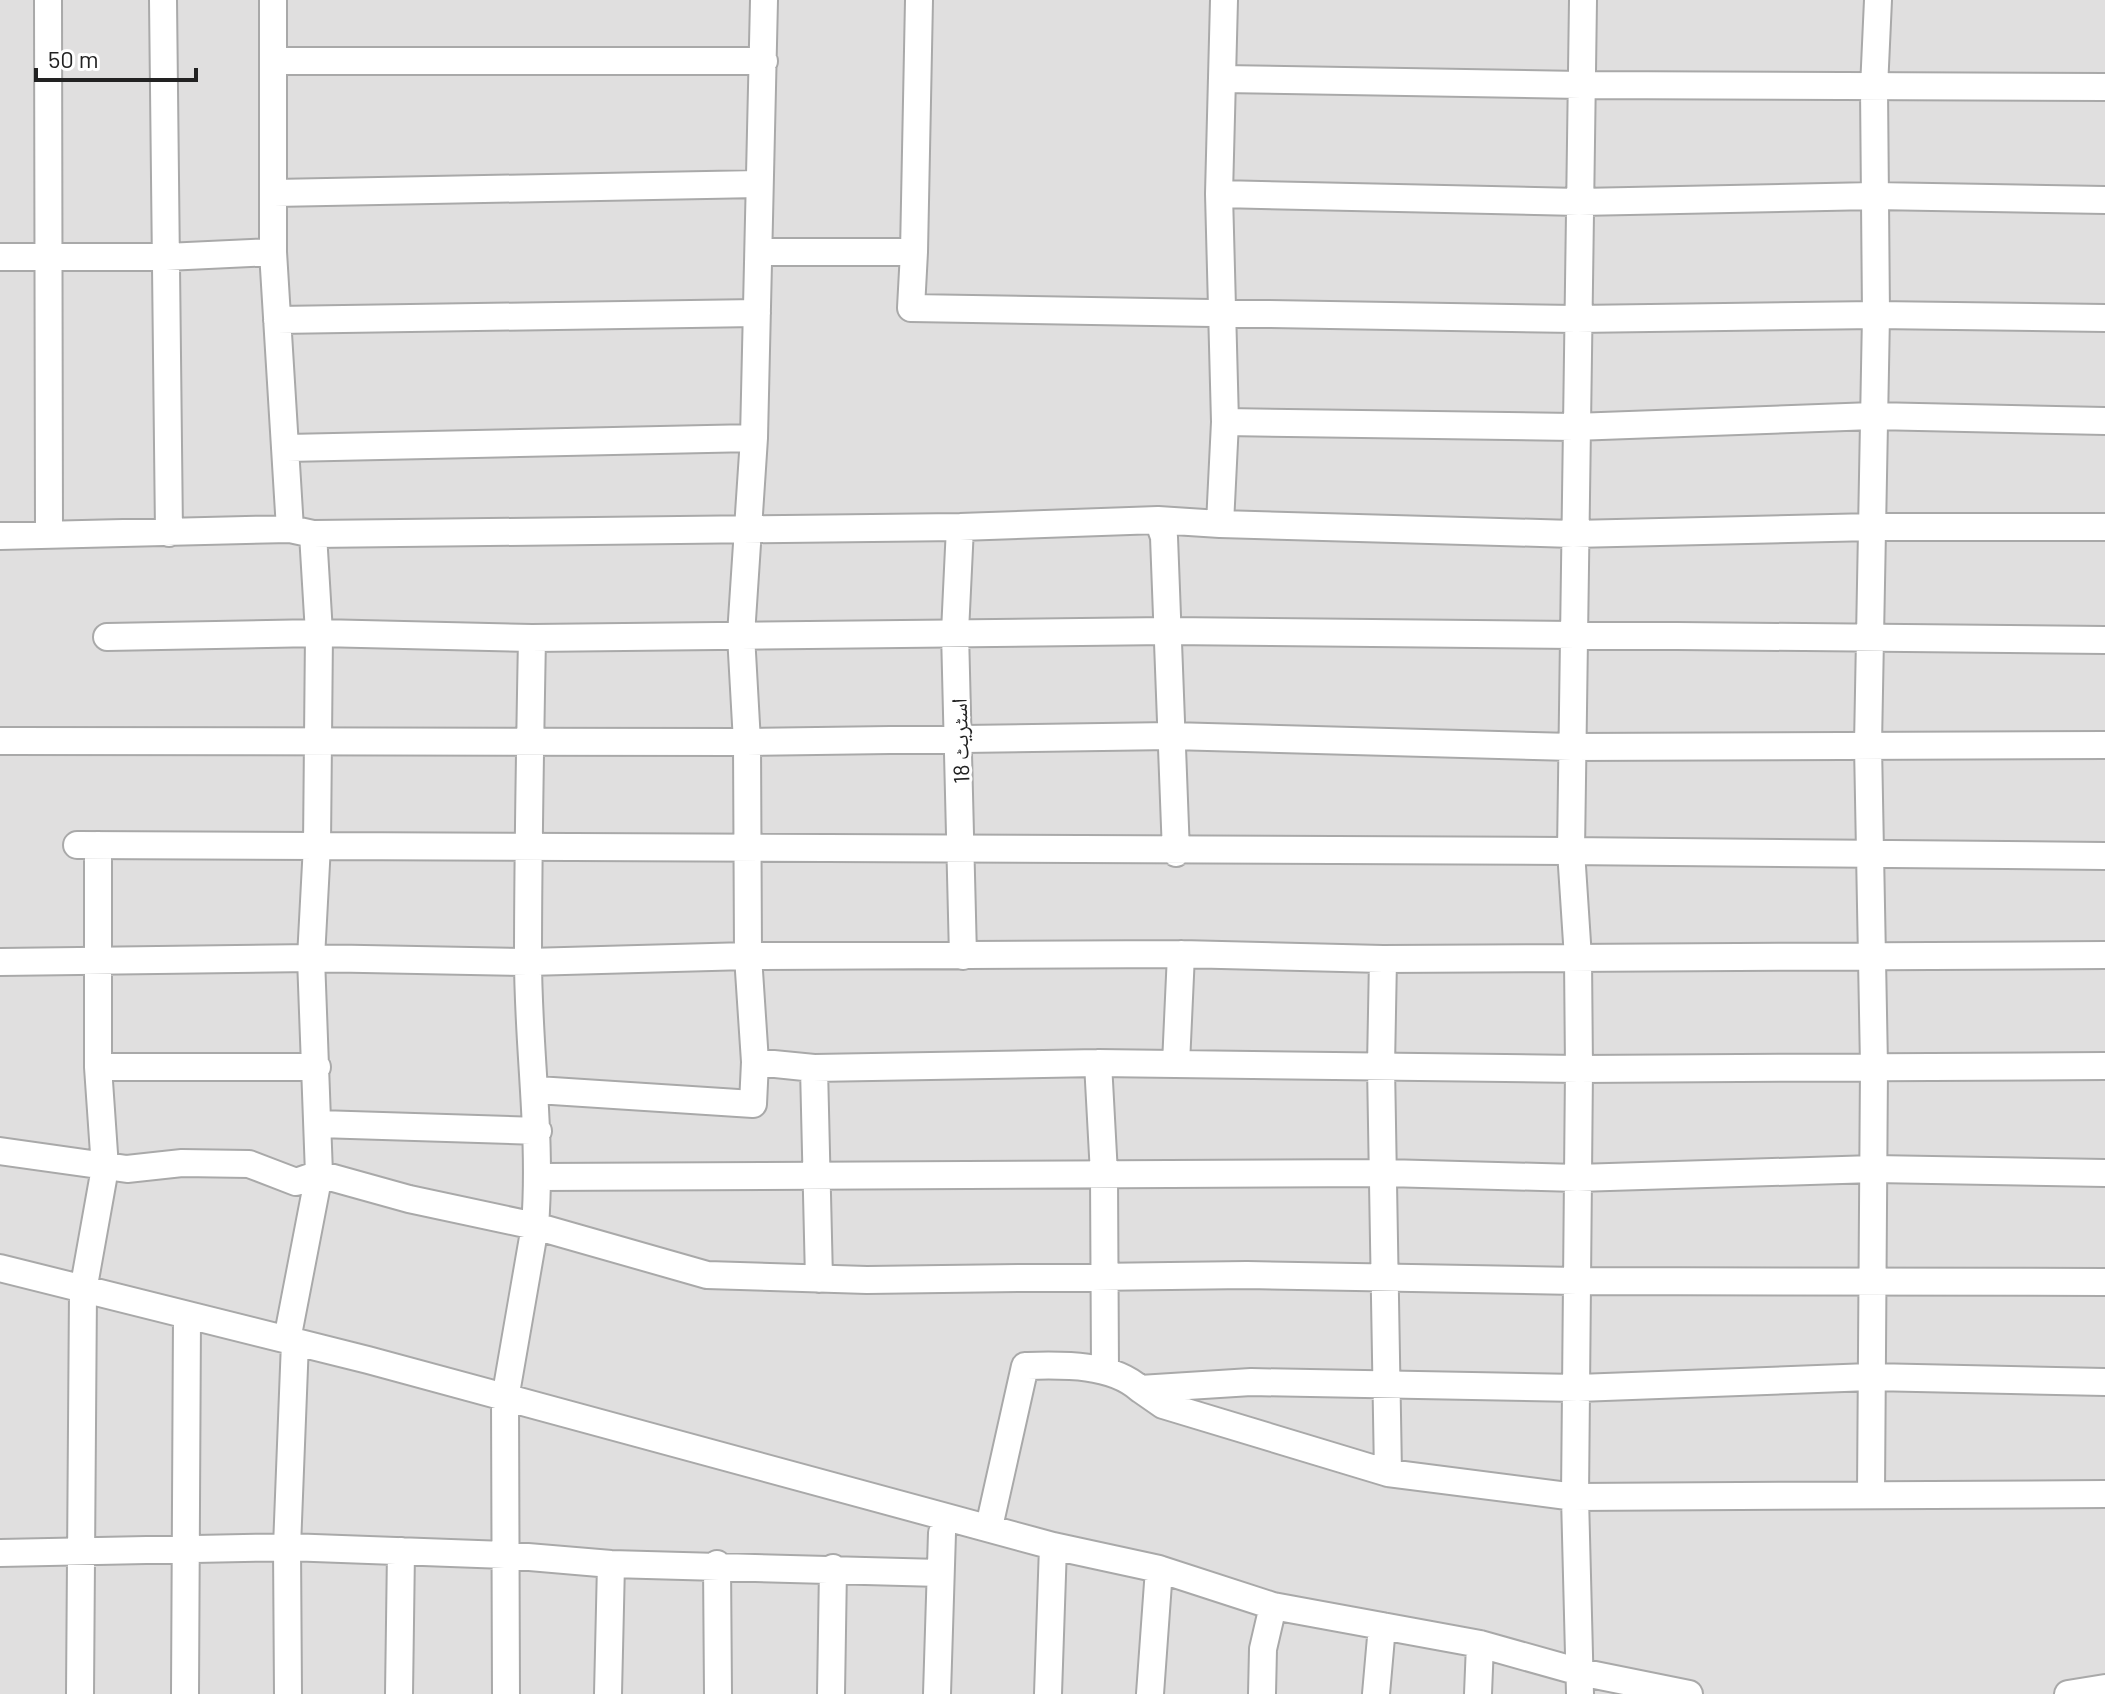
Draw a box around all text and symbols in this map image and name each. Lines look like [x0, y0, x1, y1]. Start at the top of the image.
scale bar [36, 32, 196, 82]
text: 50 m [48, 44, 99, 73]
street label: اسٹریٹ 18 [945, 698, 974, 784]

